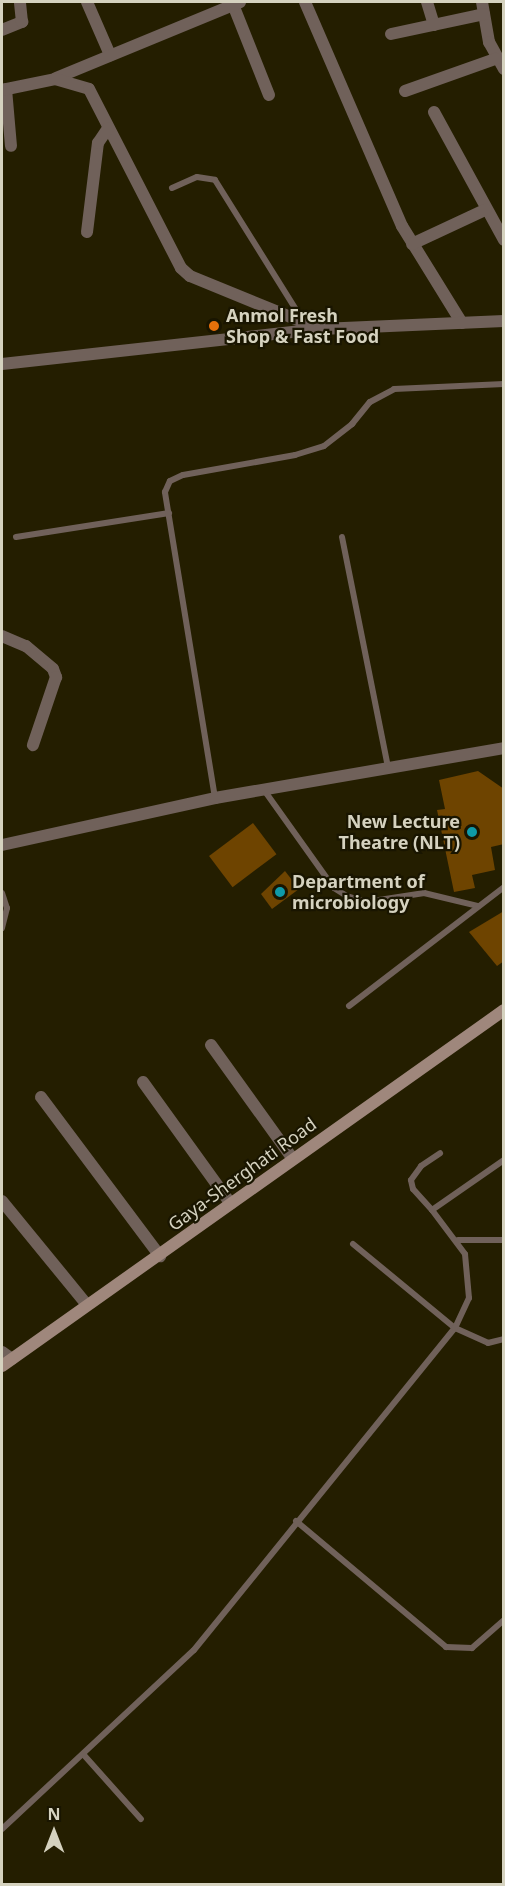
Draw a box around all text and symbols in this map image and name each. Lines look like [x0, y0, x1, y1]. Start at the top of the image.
place label: Anmol Fresh Shop & Fast Food [226, 305, 379, 348]
marker: Anmol Fresh Shop & Fast Food [207, 319, 221, 333]
place label: New Lecture Theatre (NLT) [339, 811, 460, 854]
marker: New Lecture Theatre (NLT) [465, 825, 479, 839]
place label: Department of microbiology [292, 871, 425, 914]
marker: Department of microbiology [273, 885, 287, 899]
street label: Gaya-Sherghati Road [164, 1113, 320, 1235]
north arrow [24, 1802, 84, 1862]
text: N [47, 1803, 61, 1825]

